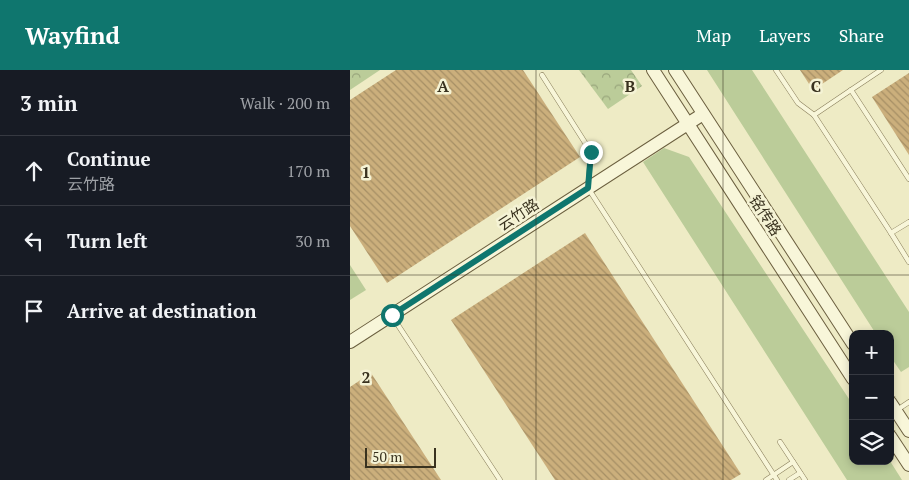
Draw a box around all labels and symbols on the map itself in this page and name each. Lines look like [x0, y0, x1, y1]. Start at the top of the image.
text: A [437, 75, 449, 97]
text: B [625, 75, 635, 97]
text: C [811, 75, 821, 97]
route end [580, 141, 603, 164]
text: 1 [361, 161, 371, 183]
street label: 铭传路 [745, 191, 787, 239]
street label: 云竹路 [494, 193, 542, 235]
route start [381, 304, 404, 327]
text: 2 [361, 366, 371, 388]
scale bar [365, 445, 436, 468]

